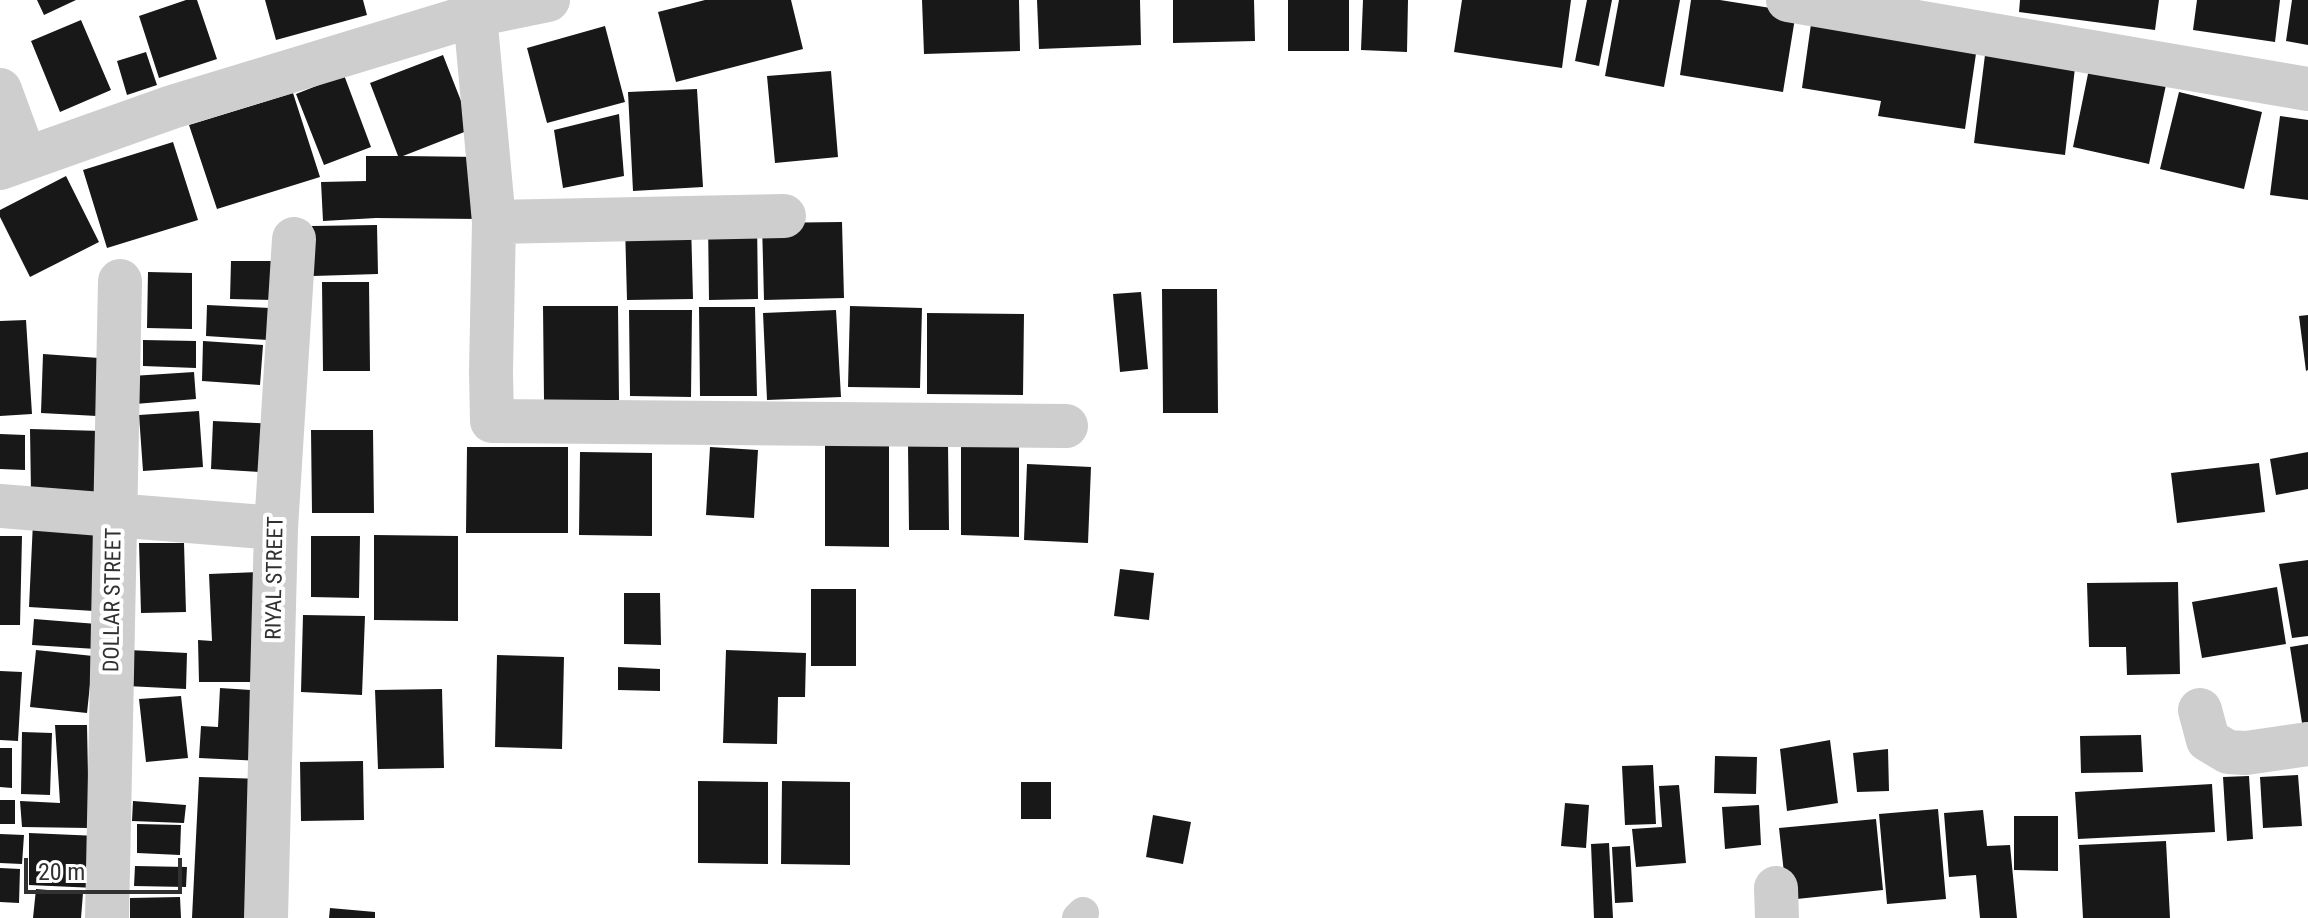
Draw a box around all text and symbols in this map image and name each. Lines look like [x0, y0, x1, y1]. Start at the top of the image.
street label: RIYAL STREET [262, 516, 290, 640]
street label: DOLLAR STREET [100, 528, 128, 672]
scale bar [28, 842, 186, 892]
text: 20 m [38, 858, 85, 886]

